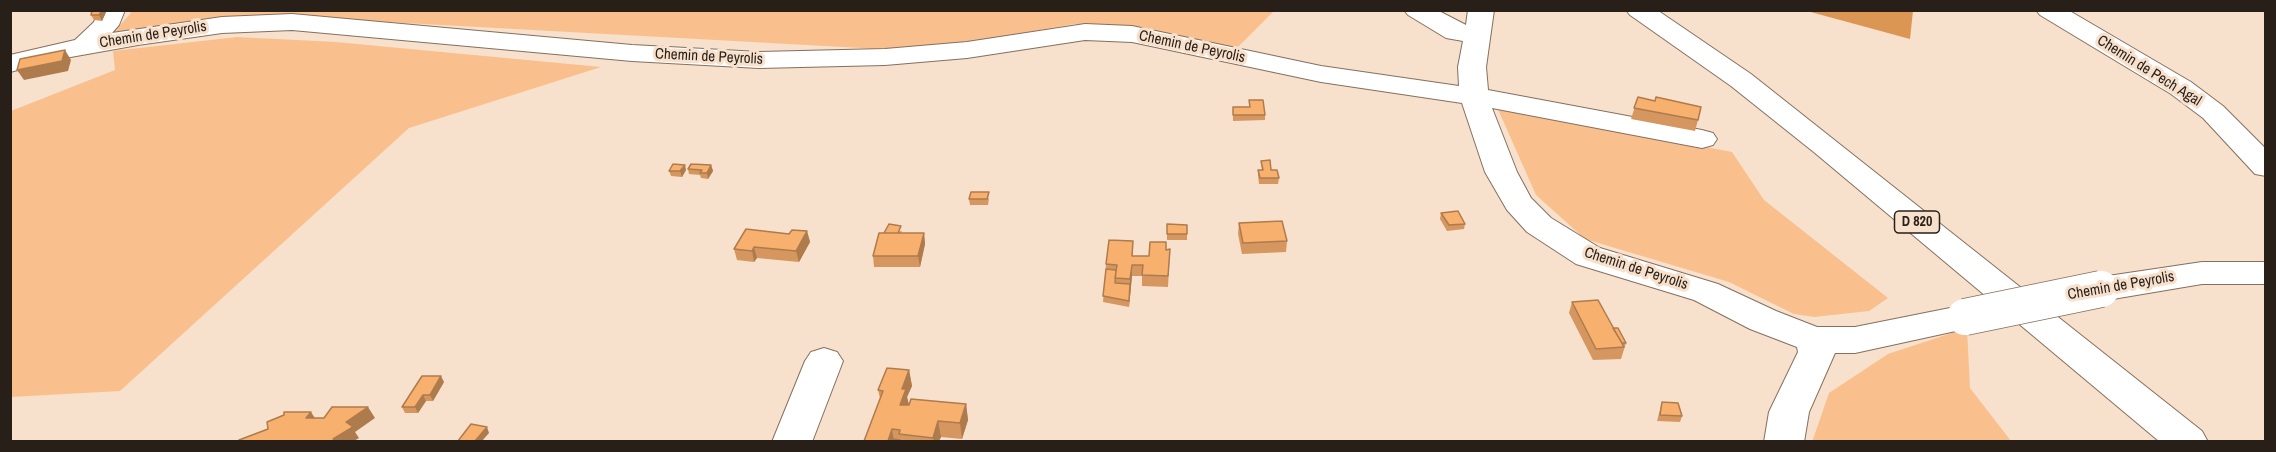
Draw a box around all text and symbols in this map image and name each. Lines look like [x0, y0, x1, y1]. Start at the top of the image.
street label: Chemin de Peyrolis [98, 18, 208, 52]
street label: Chemin de Peyrolis [1137, 27, 1247, 67]
street label: Chemin de Pech Agal [2093, 32, 2205, 110]
street label: Chemin de Peyrolis [655, 45, 763, 69]
road number: D 820 [1894, 211, 1940, 233]
street label: Chemin de Peyrolis [1582, 244, 1690, 294]
street label: Chemin de Peyrolis [2066, 268, 2176, 304]

